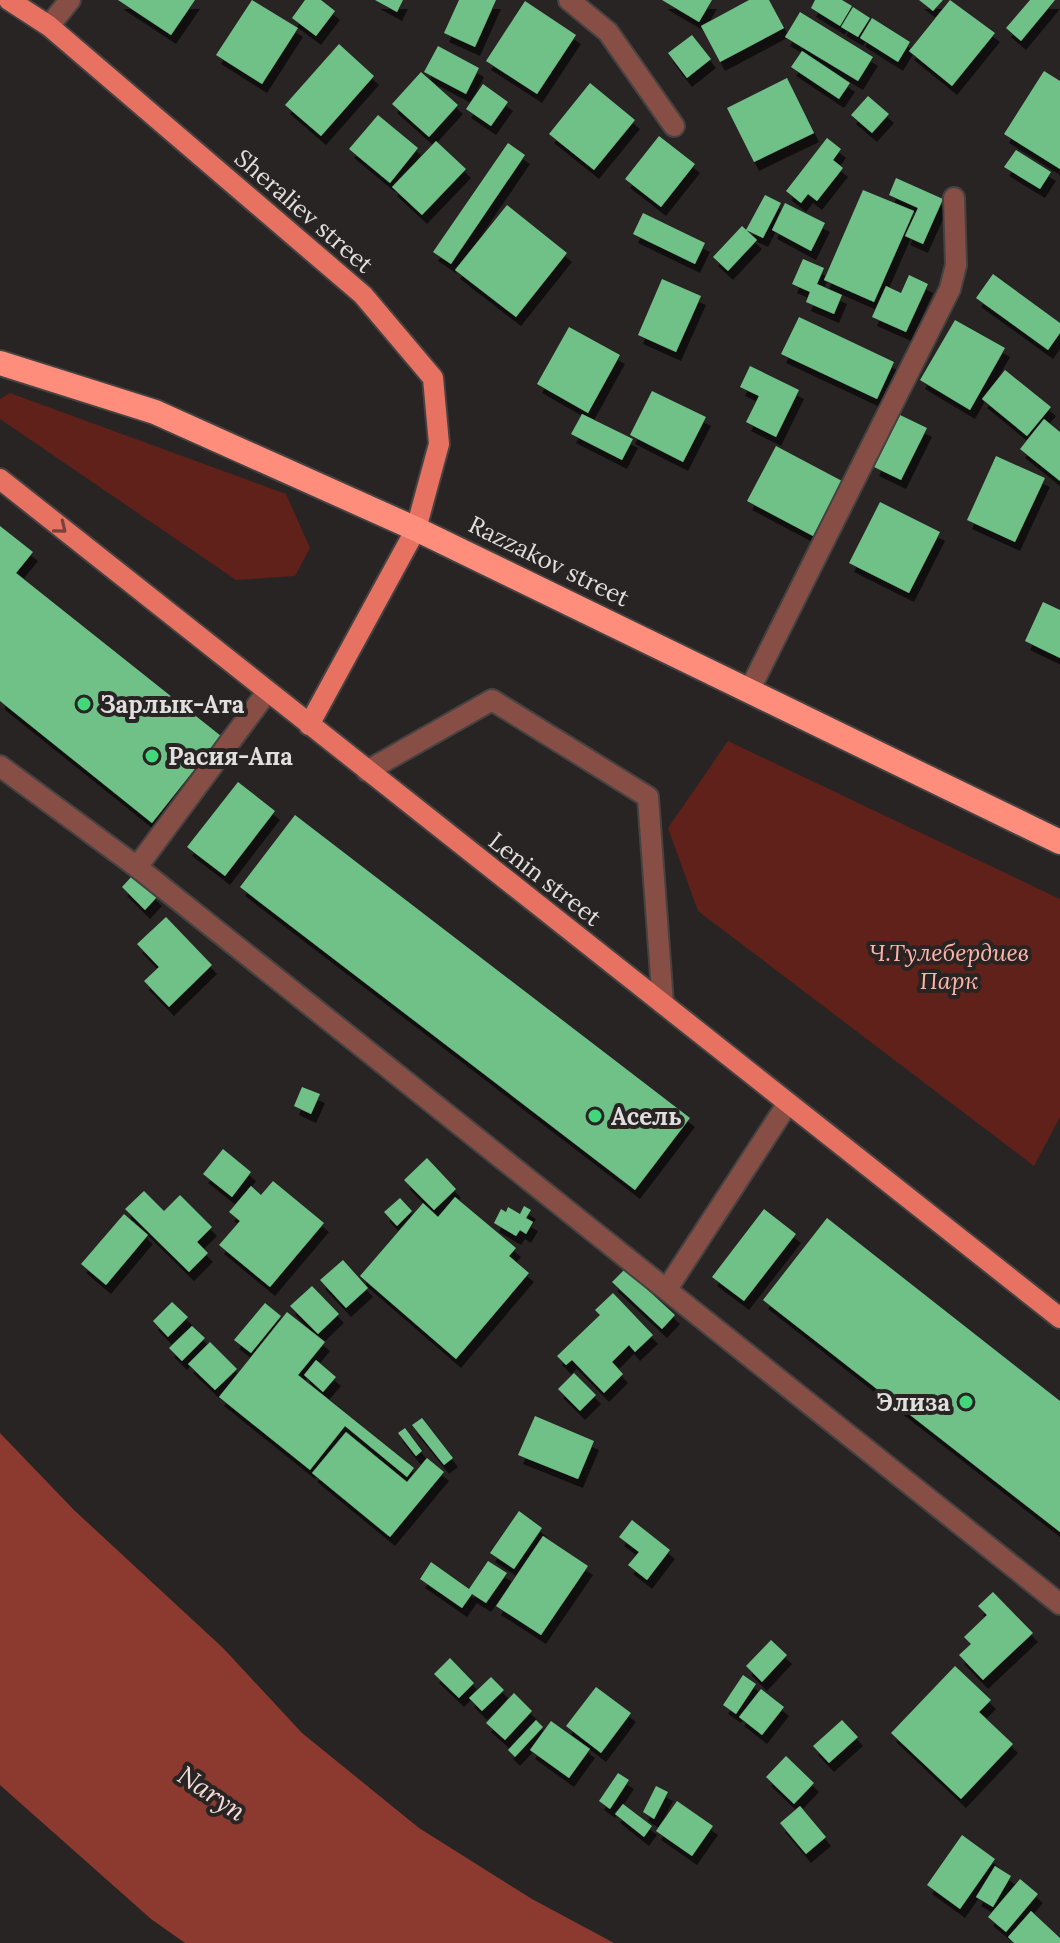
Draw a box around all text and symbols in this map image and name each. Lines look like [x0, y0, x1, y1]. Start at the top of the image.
street label: Sheraliev street [228, 142, 380, 280]
street label: Razzakov street [464, 509, 635, 614]
one-way arrow [52, 518, 66, 533]
place label: Зарлык-Ата [100, 689, 245, 720]
marker: Зарлык-Ата [75, 695, 93, 713]
place label: Расия-Апа [168, 741, 293, 772]
marker: Расия-Апа [143, 747, 161, 765]
street label: Lenin street [482, 825, 608, 933]
park label: Ч.Тулебердиев Парк [869, 937, 1029, 996]
place label: Асель [611, 1101, 682, 1132]
marker: Асель [586, 1107, 604, 1125]
place label: Элиза [876, 1387, 950, 1418]
marker: Элиза [957, 1393, 975, 1411]
water label: Naryn [172, 1758, 252, 1828]

